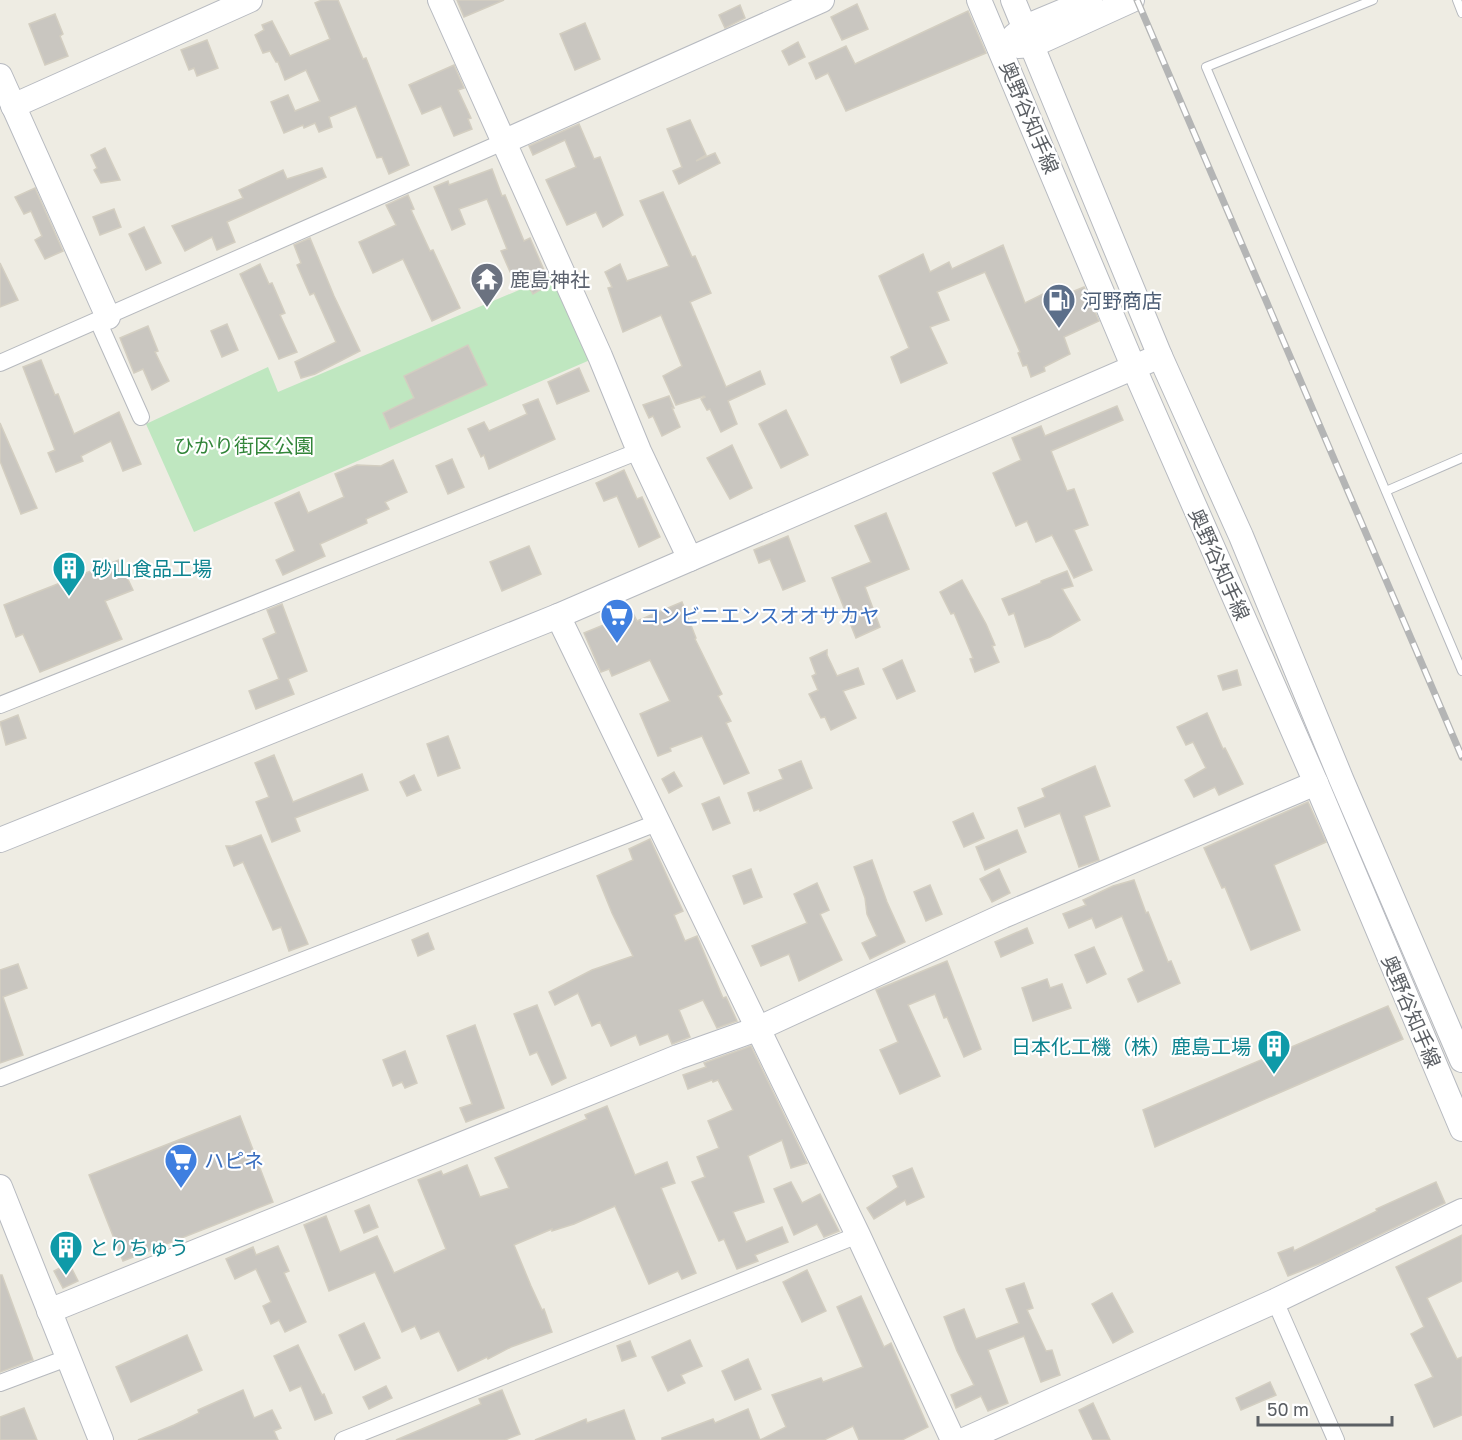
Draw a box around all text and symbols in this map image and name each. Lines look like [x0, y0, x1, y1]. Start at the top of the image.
street label: 奥野谷知手線 [996, 57, 1064, 177]
temple icon: 鹿島神社 [469, 261, 505, 308]
place label: 鹿島神社 [510, 267, 590, 291]
fuel station icon: 河野商店 [1041, 282, 1077, 329]
place label: 河野商店 [1082, 288, 1162, 312]
park label: ひかり街区公園 [174, 433, 314, 457]
street label: 奥野谷知手線 [1185, 504, 1255, 624]
building icon: 砂山食品工場 [51, 550, 87, 597]
place label: 砂山食品工場 [92, 556, 212, 580]
supermarket icon: コンビニエンスオオサカヤ [599, 597, 635, 644]
place label: コンビニエンスオオサカヤ [640, 603, 880, 627]
street label: 奥野谷知手線 [1378, 951, 1446, 1071]
building icon: 日本化工機（株）鹿島工場 [1256, 1028, 1292, 1075]
place label: 日本化工機（株）鹿島工場 [1011, 1034, 1251, 1058]
supermarket icon: ハピネ [163, 1142, 199, 1189]
place label: ハピネ [204, 1148, 264, 1172]
building icon: とりちゅう [48, 1229, 84, 1276]
place label: とりちゅう [89, 1235, 189, 1259]
scale bar [1258, 1389, 1392, 1427]
text: 50 m [1267, 1398, 1309, 1420]

